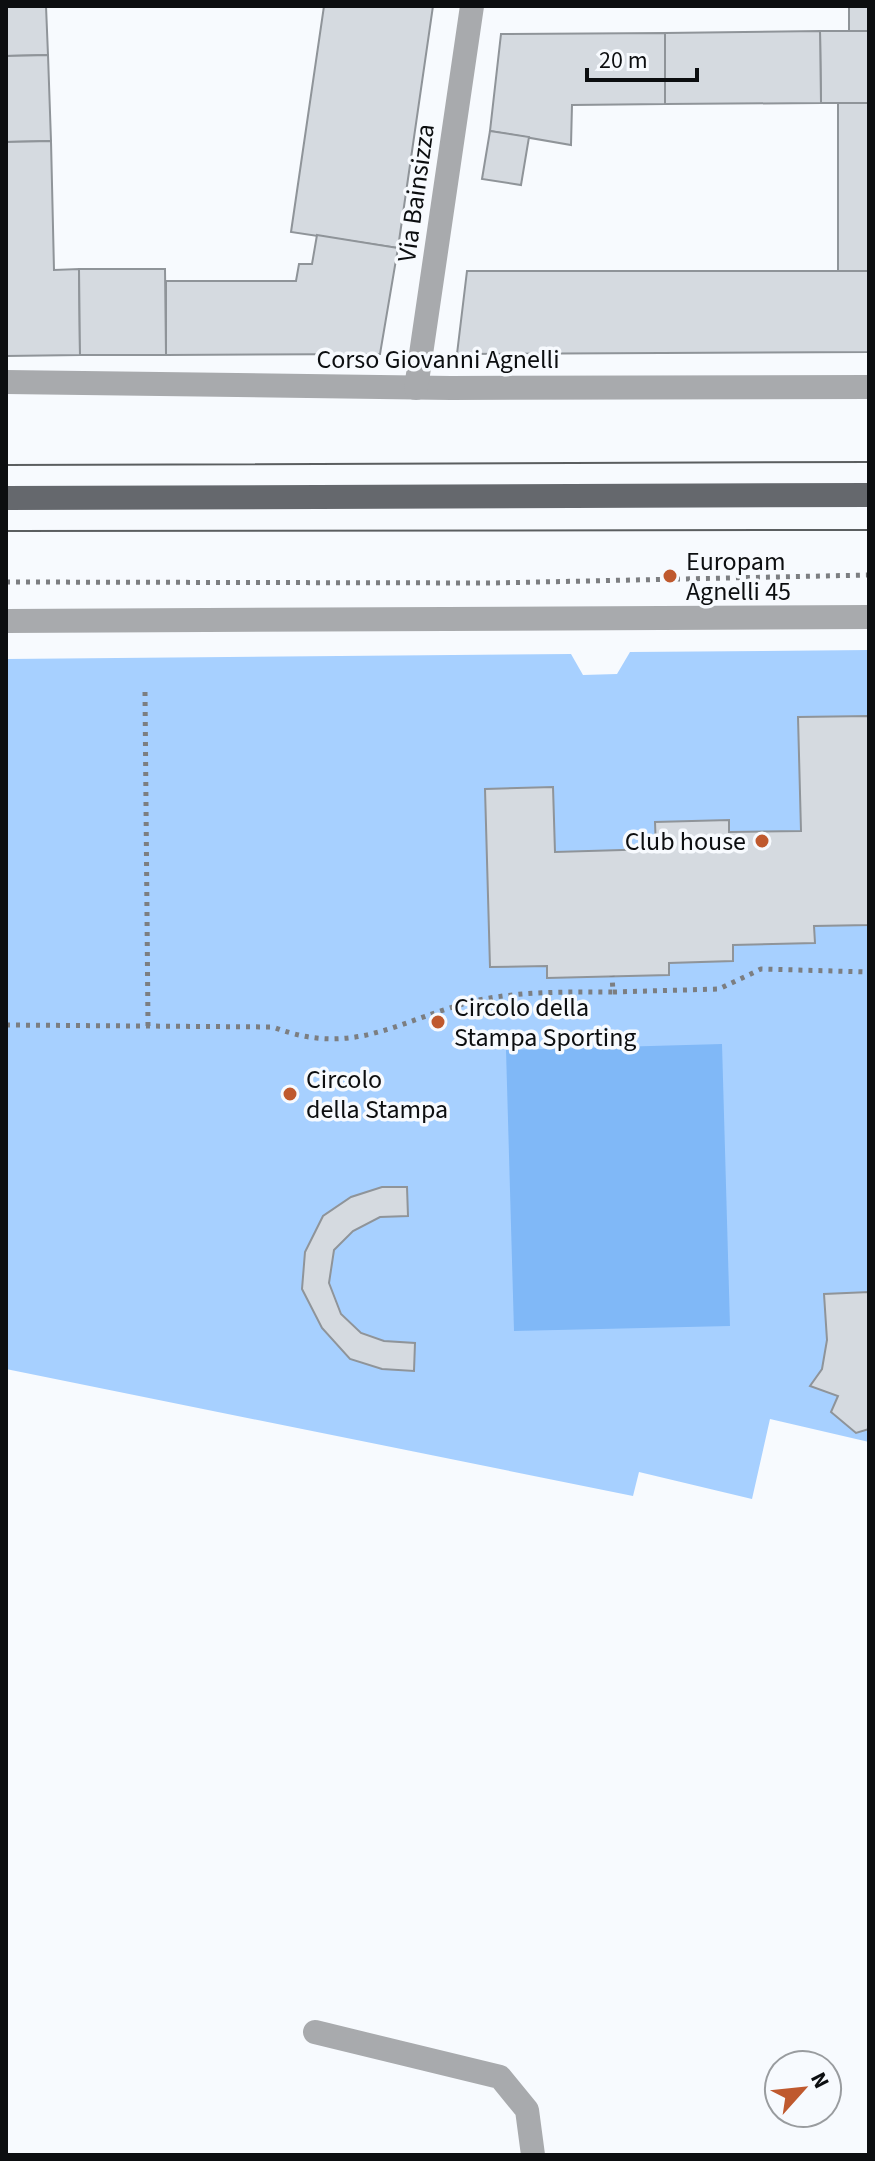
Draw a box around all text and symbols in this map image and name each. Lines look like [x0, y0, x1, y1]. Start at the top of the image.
scale bar [587, 32, 697, 82]
text: 20 m [599, 43, 648, 78]
street label: Via Bainsizza [388, 122, 444, 264]
street label: Corso Giovanni Agnelli [316, 341, 560, 378]
place label: Europam Agnelli 45 [686, 543, 791, 610]
marker: Europam Agnelli 45 [661, 567, 679, 585]
place label: Club house [625, 823, 746, 860]
marker: Club house [753, 832, 771, 850]
place label: Circolo della Stampa Sporting [454, 989, 636, 1056]
marker: Circolo della Stampa Sporting [429, 1013, 447, 1031]
place label: Circolo della Stampa [306, 1061, 448, 1128]
marker: Circolo della Stampa [281, 1085, 299, 1103]
north arrow [763, 2049, 843, 2129]
text: N [802, 2067, 838, 2094]

